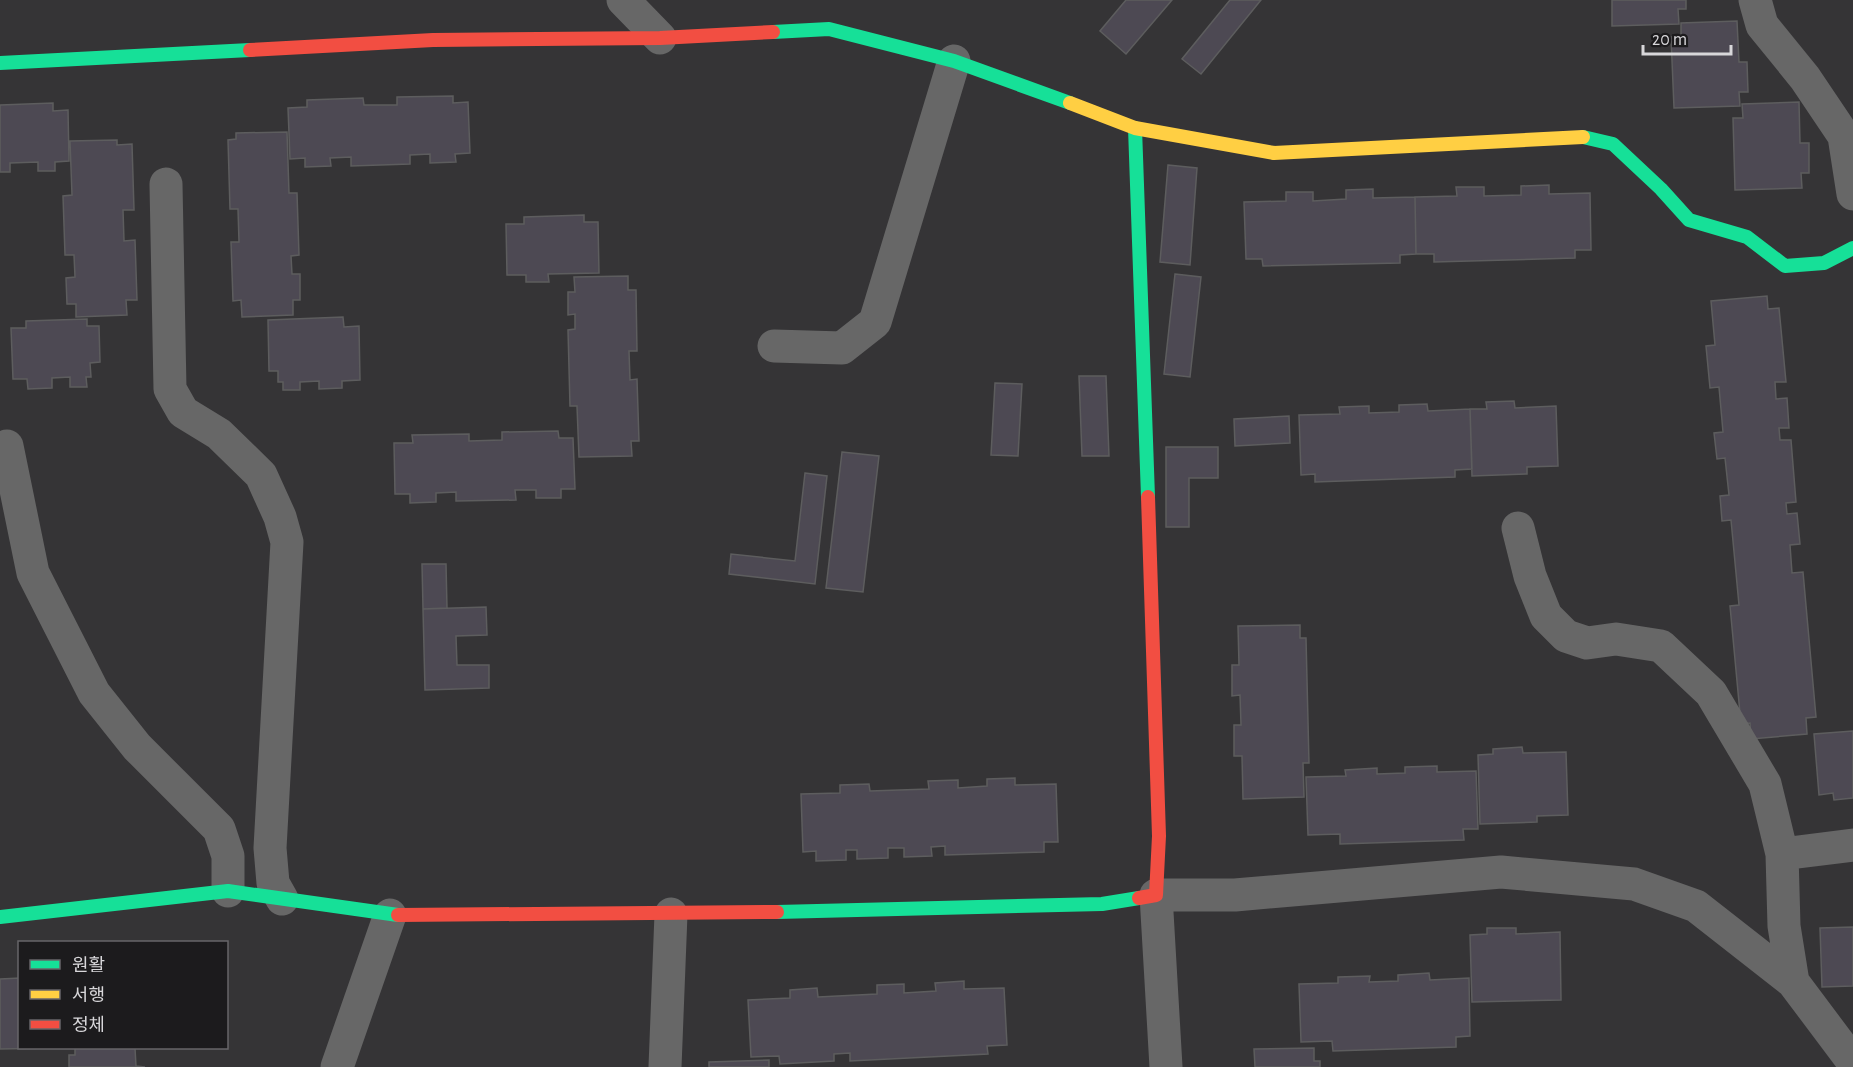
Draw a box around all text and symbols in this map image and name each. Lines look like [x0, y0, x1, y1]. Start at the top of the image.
scale bar [1643, 18, 1732, 56]
text: 20 m [1652, 31, 1687, 49]
legend [18, 941, 228, 1049]
text: 원활 [72, 955, 105, 975]
text: 서행 [72, 986, 105, 1005]
text: 정체 [72, 1015, 105, 1035]

